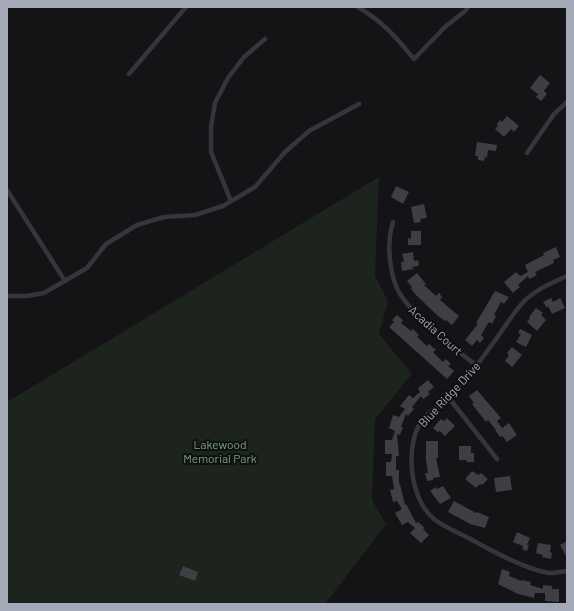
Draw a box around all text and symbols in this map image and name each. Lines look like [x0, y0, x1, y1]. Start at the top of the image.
street label: Acadia Court [406, 302, 466, 358]
street label: Blue Ridge Drive [415, 358, 483, 430]
park label: Lakewood Memorial Park [183, 437, 257, 465]

